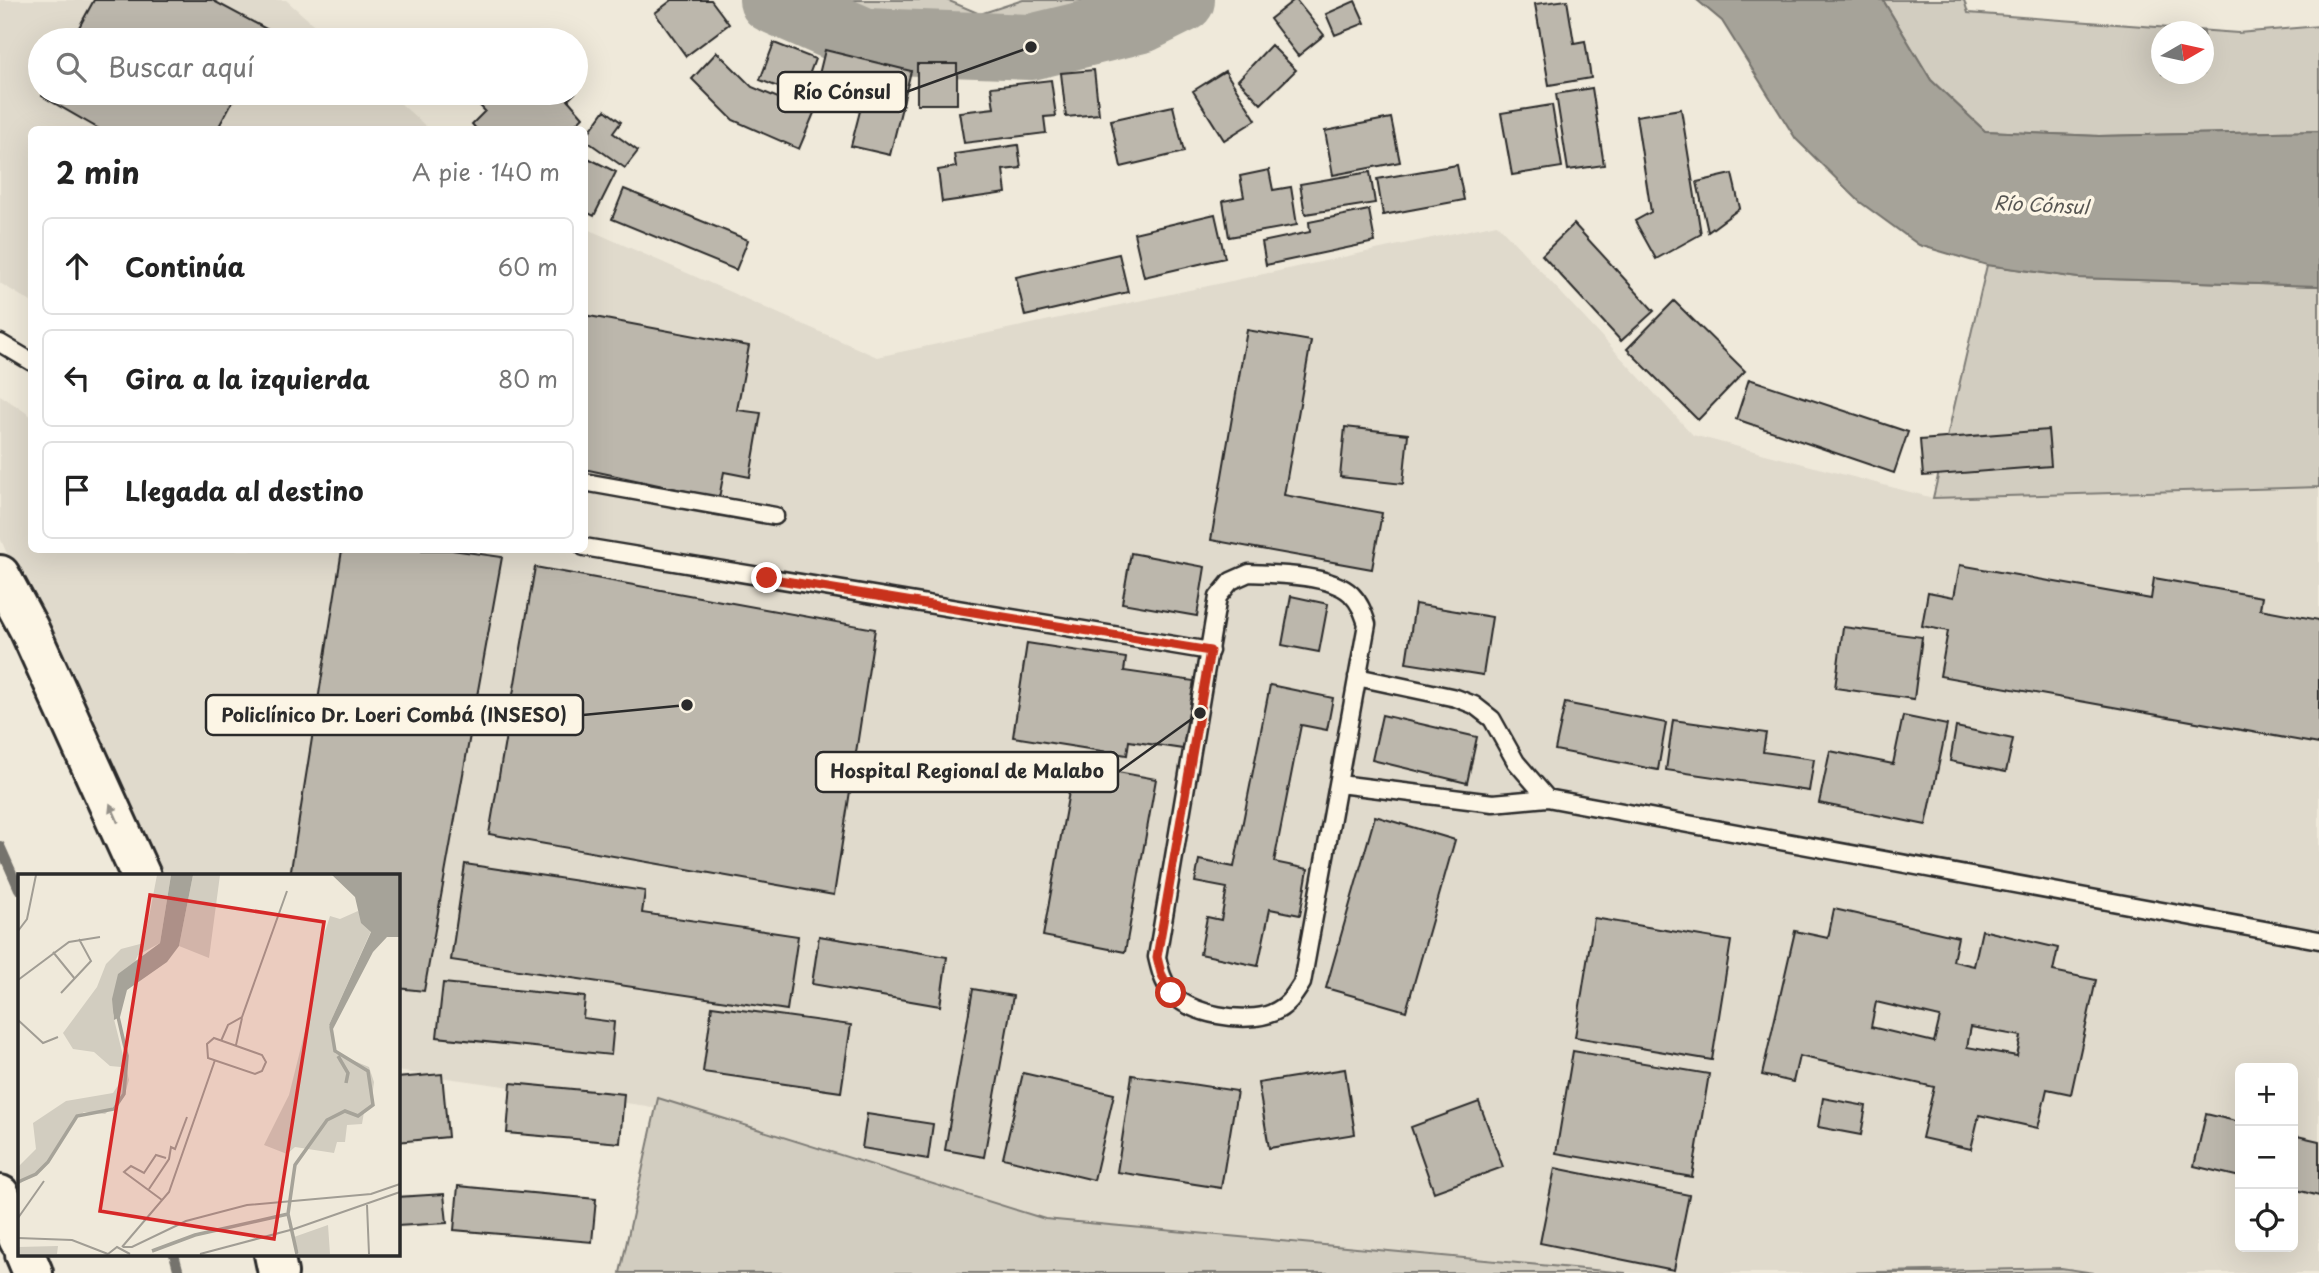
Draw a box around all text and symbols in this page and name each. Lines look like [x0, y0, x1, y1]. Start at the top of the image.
north arrow [2151, 21, 2214, 84]
search box [28, 28, 588, 105]
text: Buscar aquí [108, 47, 254, 86]
icon: search [52, 48, 90, 86]
callout: Río Cónsul [778, 72, 906, 112]
text: Río Cónsul [793, 77, 891, 105]
text: 2 min [56, 149, 140, 194]
text: A pie · 140 m [412, 154, 560, 189]
water label: Río Cónsul [1993, 188, 2092, 221]
icon: ahead [58, 247, 96, 285]
text: Continúa [125, 247, 245, 286]
text: 60 m [498, 249, 558, 284]
icon: left [58, 359, 96, 397]
text: Gira a la izquierda [125, 359, 370, 398]
text: 80 m [498, 361, 558, 396]
icon: arrive [58, 471, 96, 509]
text: Llegada al destino [125, 471, 364, 510]
route end [751, 562, 782, 593]
callout: Policlínico Dr. Loeri Combá (INSESO) [206, 695, 583, 735]
text: Policlínico Dr. Loeri Combá (INSESO) [221, 700, 567, 728]
callout: Hospital Regional de Malabo [816, 752, 1118, 792]
text: Hospital Regional de Malabo [830, 756, 1104, 784]
one-way arrow [108, 803, 119, 824]
inset map [18, 874, 399, 1256]
route start [1155, 977, 1186, 1008]
map controls [2235, 1063, 2298, 1252]
button: + [2235, 1063, 2298, 1126]
button: − [2235, 1126, 2298, 1189]
button: locate [2235, 1189, 2298, 1252]

